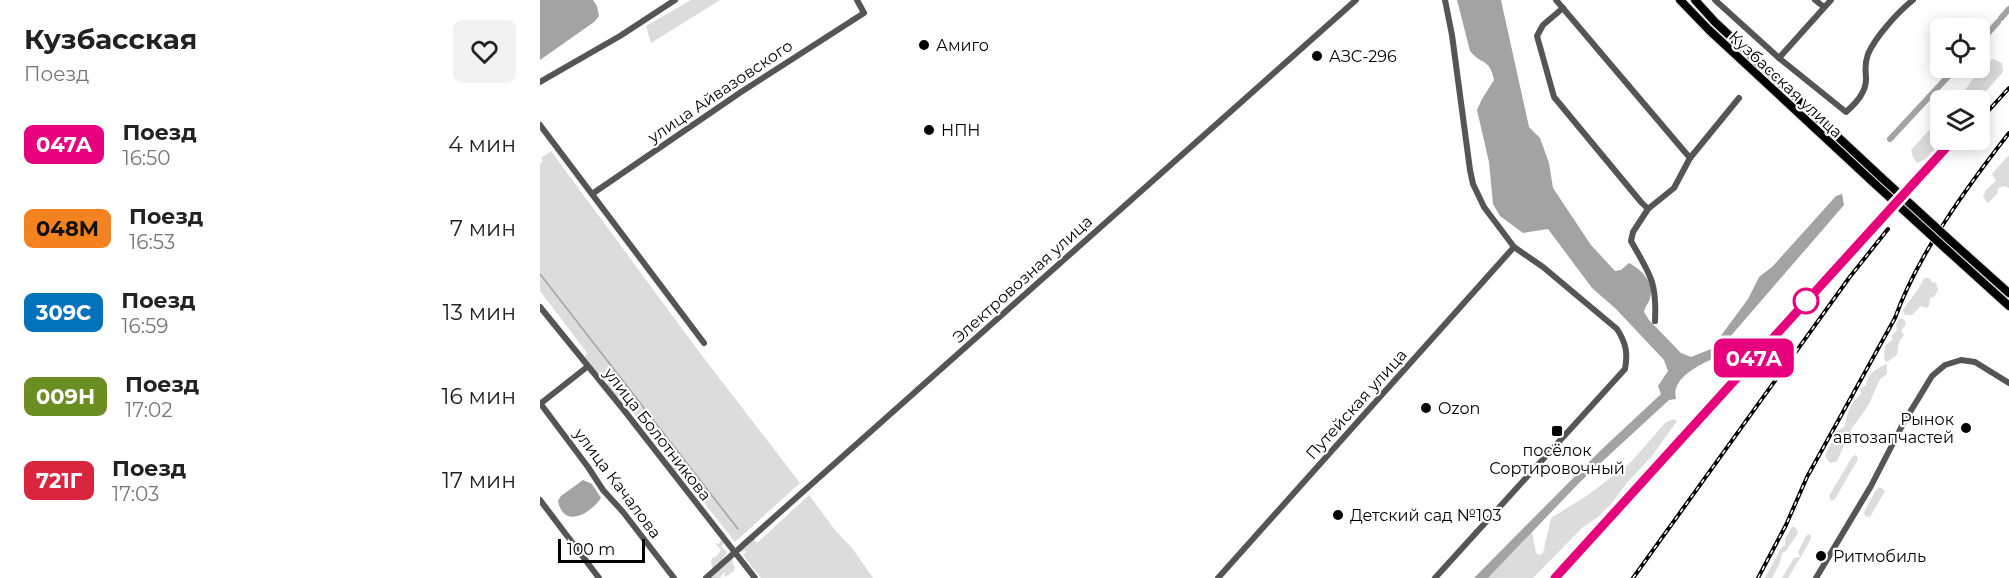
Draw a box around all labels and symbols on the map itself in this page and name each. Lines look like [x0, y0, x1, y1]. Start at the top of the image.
street label: Кузбасская улица [1725, 27, 1846, 142]
street label: улица Айвазовского [644, 36, 796, 147]
place label: Амиго [936, 36, 989, 55]
marker: Амиго [917, 38, 931, 52]
place label: АЗС-296 [1329, 47, 1397, 66]
marker: АЗС-296 [1310, 49, 1324, 63]
place label: НПН [941, 121, 980, 140]
marker: НПН [922, 123, 936, 137]
street label: Электровозная улица [949, 212, 1096, 347]
unlabelled marker [1793, 288, 1819, 314]
line badge: 047А [1712, 338, 1796, 378]
street label: Путейская улица [1302, 345, 1411, 463]
street label: улица Болотникова [599, 363, 715, 505]
place label: Ozon [1438, 399, 1480, 418]
marker: Ozon [1419, 401, 1433, 415]
place label: Рынок автозапчастей [1833, 410, 1955, 447]
marker: Рынок автозапчастей [1959, 421, 1973, 435]
street label: улица Качалова [569, 424, 665, 542]
marker: посёлок Сортировочный [1550, 424, 1564, 438]
place label: посёлок Сортировочный [1489, 441, 1625, 478]
place label: Детский сад №103 [1350, 506, 1502, 525]
marker: Детский сад №103 [1331, 508, 1345, 522]
scale bar [558, 536, 645, 564]
place label: Ритмобиль [1833, 547, 1926, 566]
marker: Ритмобиль [1814, 549, 1828, 563]

